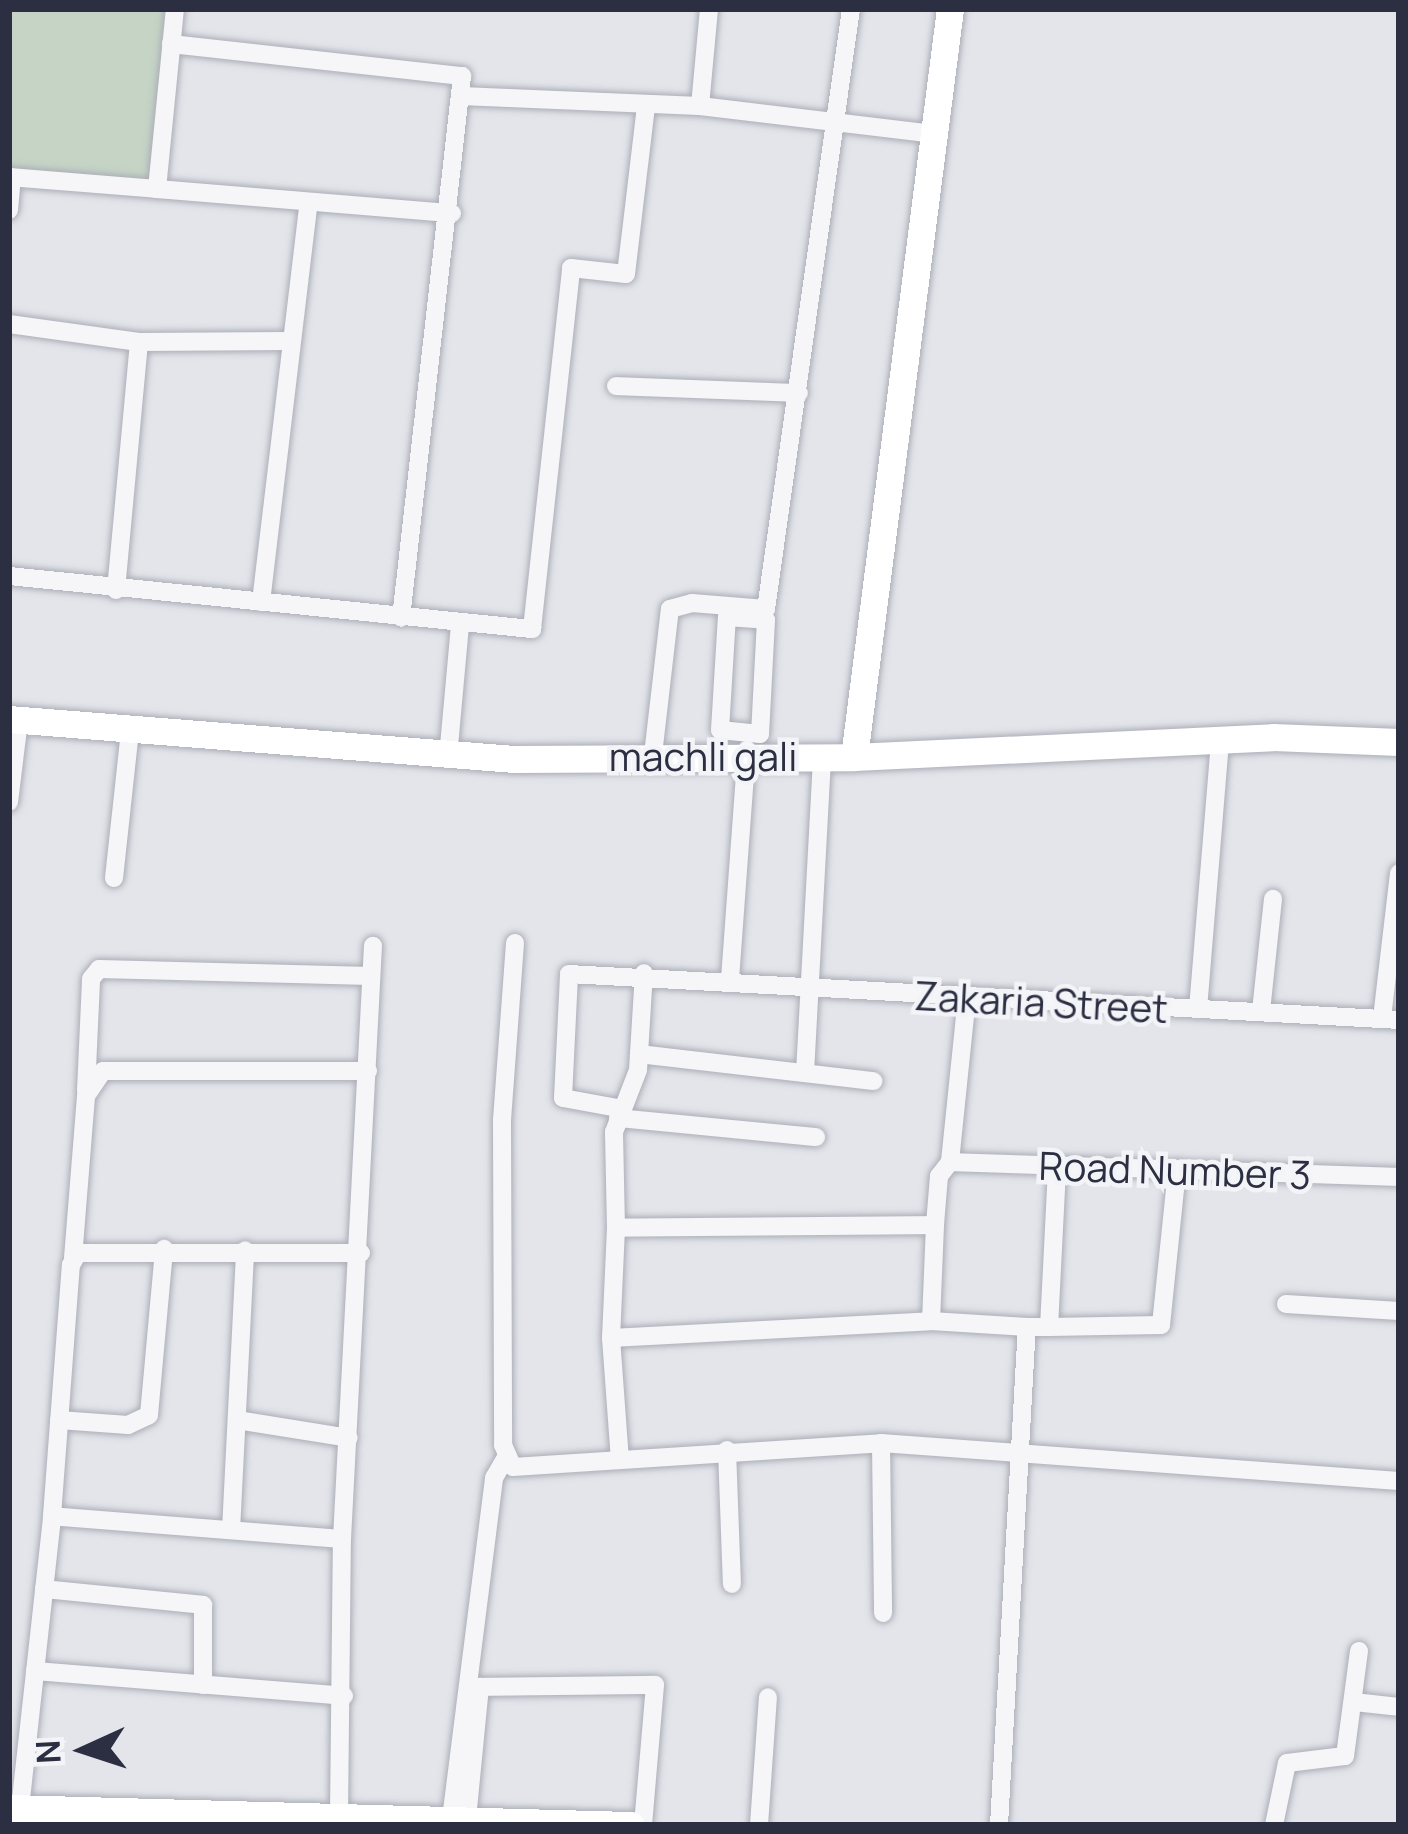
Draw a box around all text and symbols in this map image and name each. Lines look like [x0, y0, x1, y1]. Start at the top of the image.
street label: machli gali [609, 733, 797, 779]
street label: Zakaria Street [913, 972, 1169, 1032]
street label: Road Number 3 [1038, 1142, 1312, 1198]
north arrow [24, 1690, 144, 1810]
text: N [24, 1739, 71, 1765]

